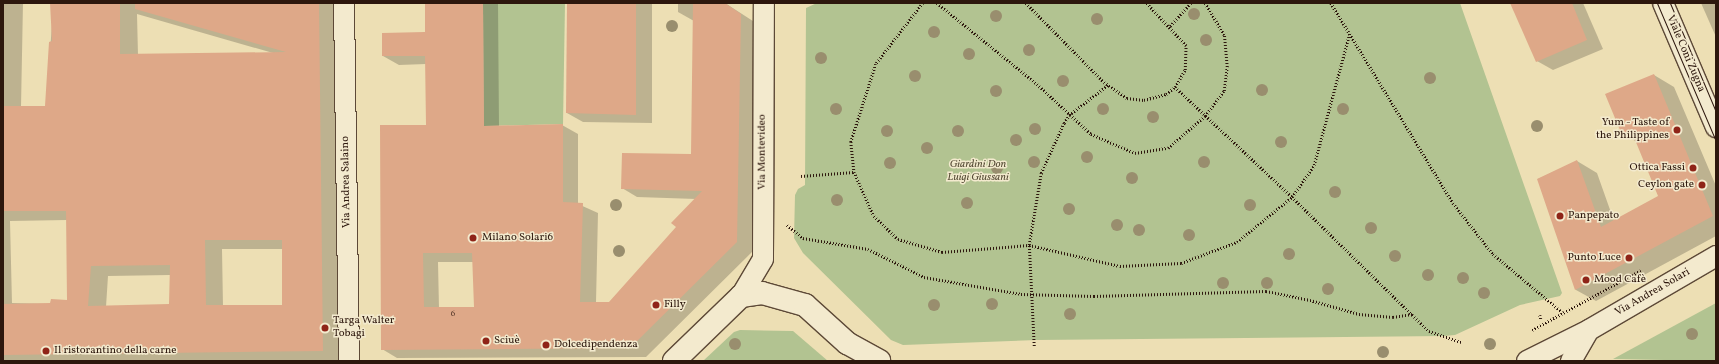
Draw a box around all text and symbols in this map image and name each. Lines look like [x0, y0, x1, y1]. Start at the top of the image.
street label: Viale Coni Zugna [1663, 13, 1707, 95]
street label: Via Montevideo [756, 114, 770, 190]
place label: Yum - Taste of the Philippines [1596, 117, 1669, 143]
marker: Yum - Taste of the Philippines [1672, 125, 1682, 135]
street label: Via Andrea Salaino [340, 136, 354, 228]
park label: Giardini Don Luigi Giussani [947, 159, 1009, 185]
place label: Ottica Fassi [1630, 161, 1685, 175]
marker: Ottica Fassi [1688, 163, 1698, 173]
place label: Ceylon gate [1638, 178, 1694, 192]
marker: Ceylon gate [1697, 180, 1707, 190]
place label: Panpepato [1568, 209, 1619, 223]
marker: Panpepato [1555, 211, 1565, 221]
place label: Milano Solari6 [482, 231, 553, 245]
marker: Milano Solari6 [467, 232, 479, 244]
place label: Punto Luce [1568, 251, 1621, 265]
marker: Punto Luce [1624, 253, 1634, 263]
street label: Via Andrea Solari [1613, 266, 1693, 320]
place label: Mood Cafè [1594, 273, 1646, 287]
marker: Mood Cafè [1581, 275, 1591, 285]
place label: Filly [664, 298, 686, 312]
marker: Filly [651, 300, 661, 310]
house number: 6 [451, 309, 455, 319]
place label: Targa Walter Tobagi [333, 315, 395, 341]
marker: Targa Walter Tobagi [320, 323, 330, 333]
place label: Sciuè [494, 334, 520, 348]
marker: Sciuè [481, 336, 491, 346]
place label: Dolcedipendenza [554, 338, 638, 352]
marker: Dolcedipendenza [541, 340, 551, 350]
place label: Il ristorantino della carne [54, 344, 177, 358]
marker: Il ristorantino della carne [41, 346, 51, 356]

